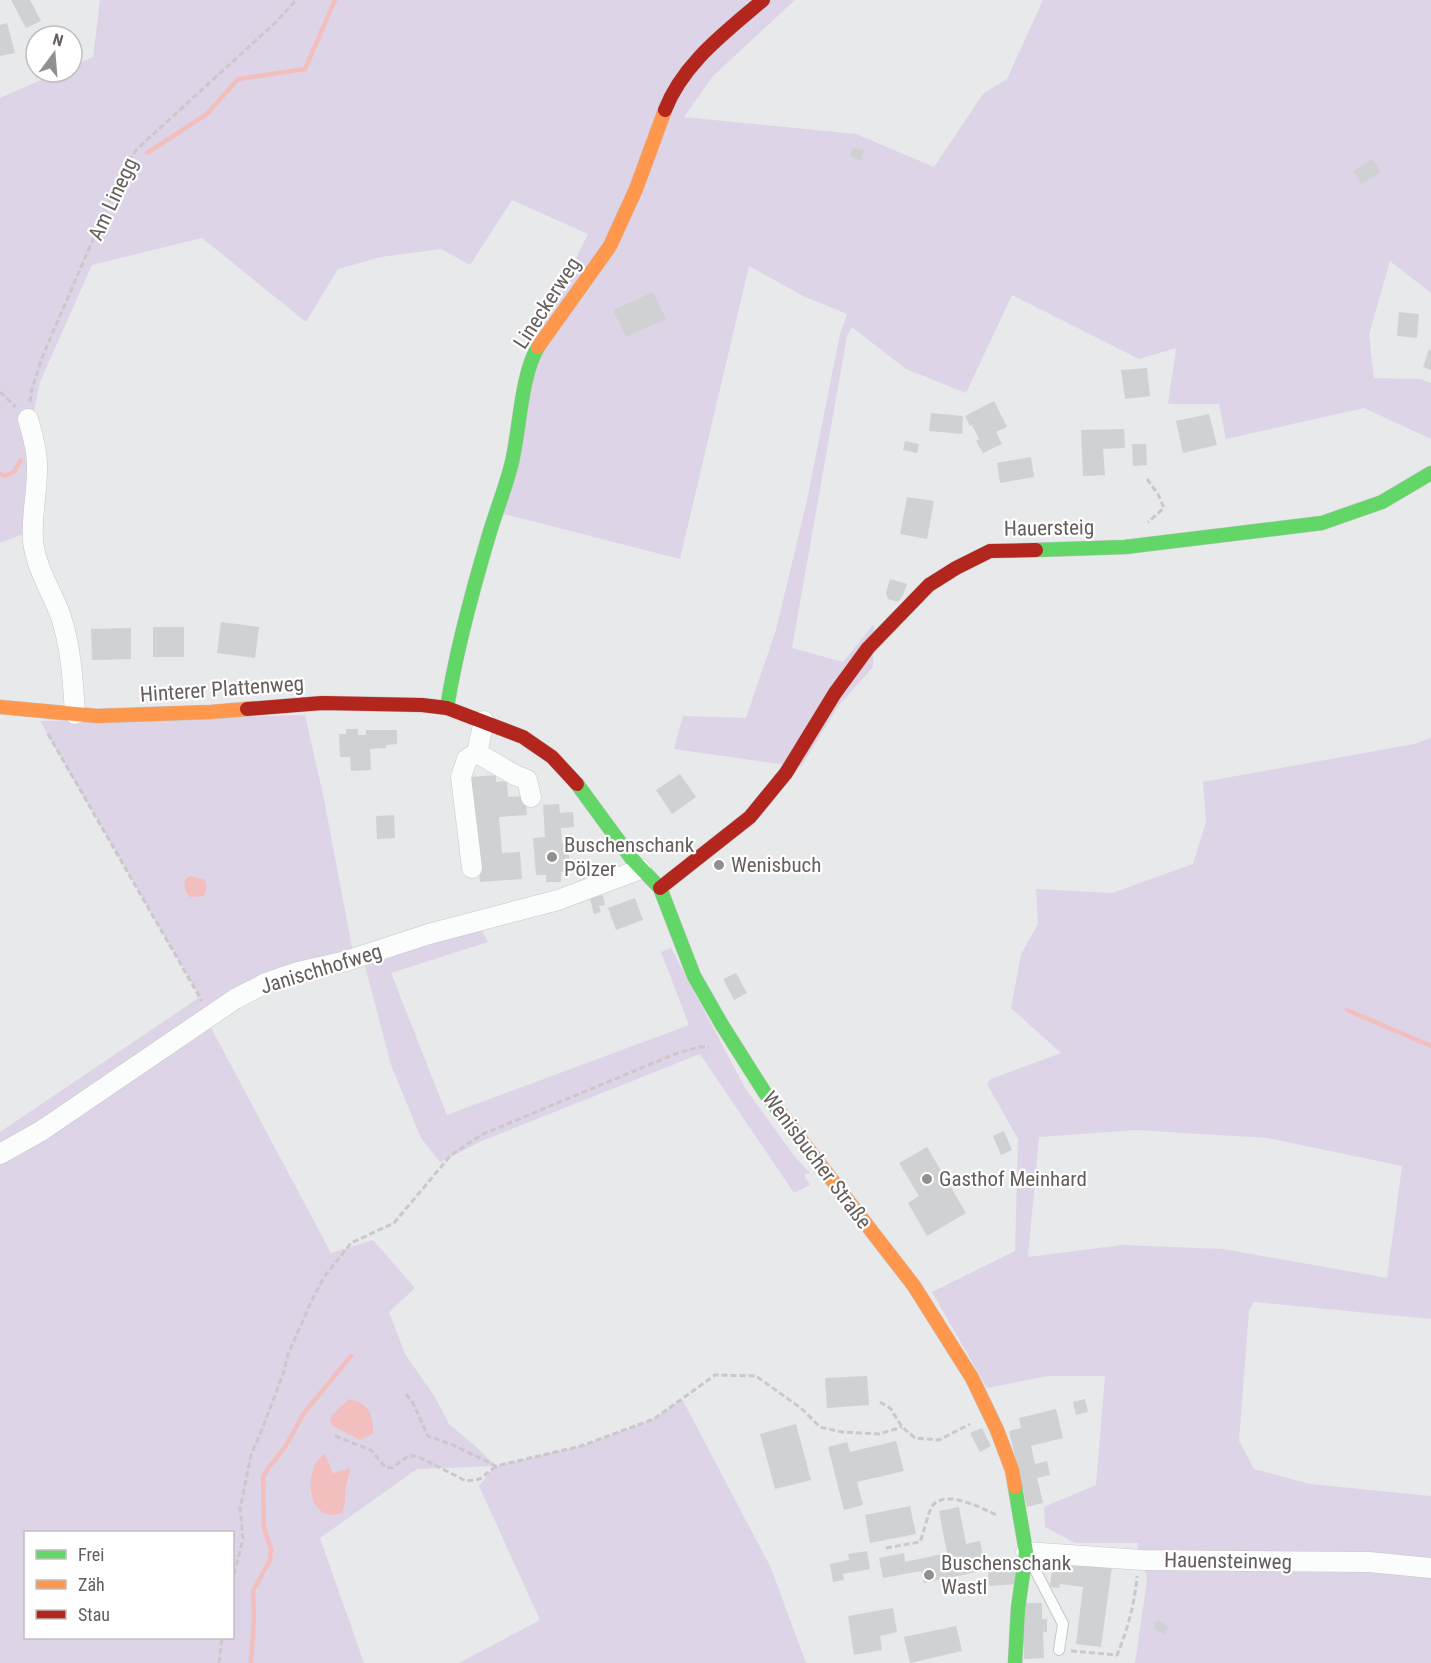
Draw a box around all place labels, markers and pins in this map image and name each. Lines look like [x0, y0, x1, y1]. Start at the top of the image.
place label: Buschenschank Pölzer [564, 833, 695, 881]
marker: Buschenschank Pölzer [545, 850, 559, 864]
place label: Wenisbuch [731, 853, 821, 877]
marker: Wenisbuch [712, 858, 726, 872]
place label: Gasthof Meinhard [939, 1167, 1087, 1191]
marker: Gasthof Meinhard [920, 1172, 934, 1186]
place label: Buschenschank Wastl [941, 1551, 1072, 1599]
marker: Buschenschank Wastl [922, 1568, 936, 1582]

